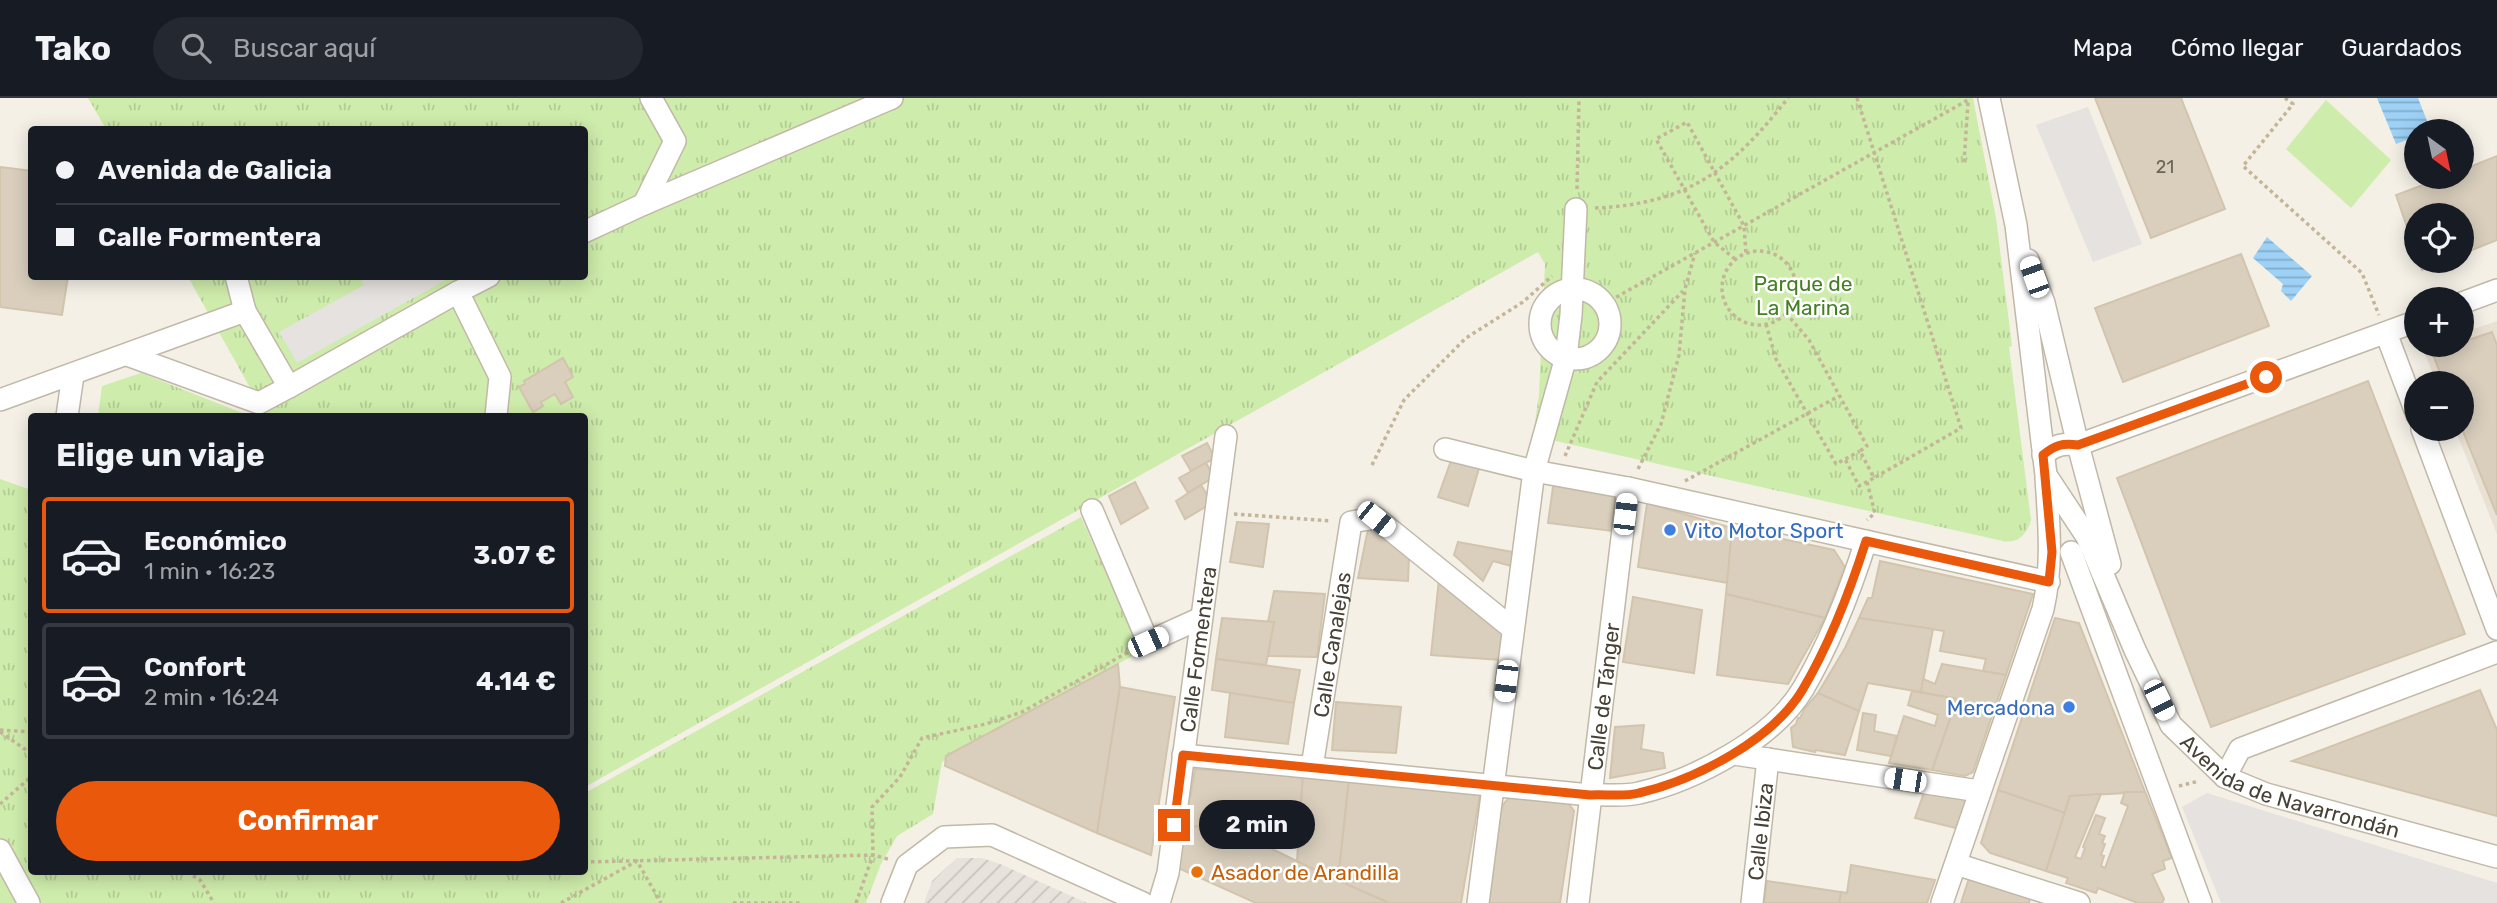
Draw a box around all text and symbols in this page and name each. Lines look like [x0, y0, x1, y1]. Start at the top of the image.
search box [153, 17, 643, 80]
text: Tako [35, 29, 111, 68]
icon: search [177, 29, 215, 67]
text: Buscar aquí [233, 33, 376, 64]
text: Mapa [2073, 34, 2133, 62]
text: Cómo llegar [2171, 34, 2303, 62]
text: Guardados [2341, 34, 2462, 62]
north arrow [2404, 119, 2474, 189]
map controls [2404, 119, 2474, 441]
text: Avenida de Galicia [98, 155, 332, 186]
house number: 21 [2156, 156, 2174, 178]
button: locate [2404, 203, 2474, 273]
text: Calle Formentera [98, 222, 321, 253]
car [2017, 254, 2052, 300]
park label: Parque de La Marina [1754, 271, 1852, 320]
button: + [2404, 287, 2474, 357]
route start [2250, 361, 2282, 393]
button: − [2404, 371, 2474, 441]
text: Elige un viaje [56, 436, 265, 474]
car [1613, 492, 1638, 536]
car [1354, 498, 1399, 540]
place label: Vito Motor Sport [1684, 518, 1844, 543]
marker: Vito Motor Sport [1662, 522, 1678, 538]
icon: car [60, 524, 123, 587]
text: Económico [144, 526, 287, 557]
text: 3.07 € [473, 540, 556, 571]
text: 1 min · 16:23 [144, 557, 275, 585]
street label: Calle Formentera [1174, 565, 1221, 734]
street label: Calle Canalejas [1308, 570, 1355, 719]
street label: Calle de Tánger [1582, 621, 1624, 772]
car [1125, 624, 1172, 660]
icon: car [60, 650, 123, 713]
text: Confort [144, 652, 246, 683]
car [1494, 659, 1519, 703]
text: 4.14 € [476, 666, 556, 697]
car [2141, 677, 2178, 723]
text: 2 min · 16:24 [144, 683, 279, 711]
place label: Mercadona [1947, 695, 2055, 720]
marker: Mercadona [2061, 699, 2077, 715]
street label: Avenida de Navarrondán [2176, 729, 2403, 842]
car [1883, 766, 1928, 794]
button: Confirmar [56, 781, 560, 861]
street label: Calle Ibiza [1742, 781, 1778, 882]
callout: 2 min [1198, 800, 1314, 850]
route end [1158, 809, 1190, 841]
text: 2 min [1226, 810, 1288, 838]
place label: Asador de Arandilla [1211, 860, 1399, 885]
marker: Asador de Arandilla [1189, 864, 1205, 880]

